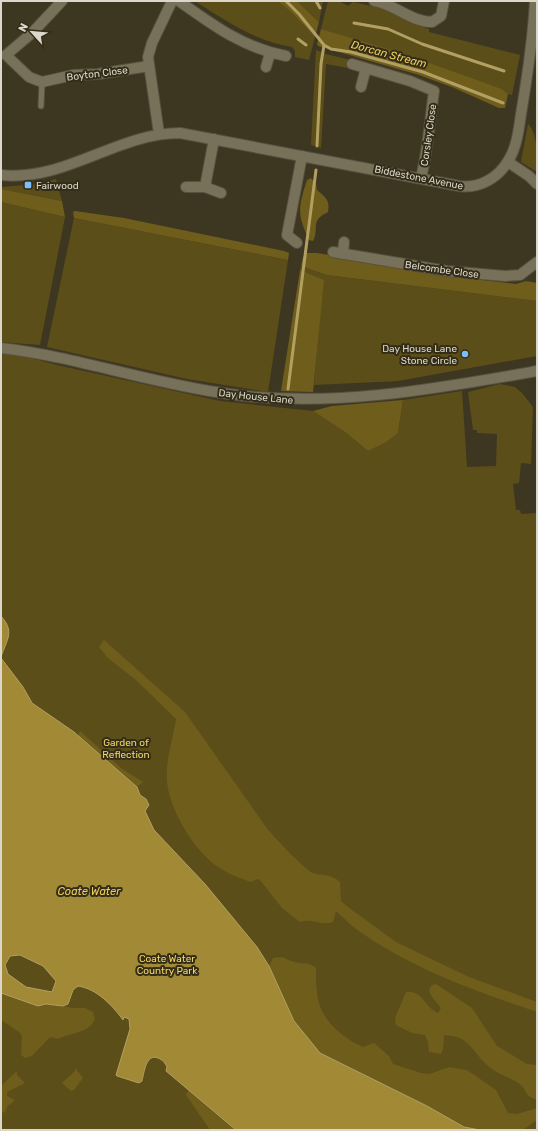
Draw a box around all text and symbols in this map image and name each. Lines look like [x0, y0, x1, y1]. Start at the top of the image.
north arrow [12, 12, 52, 52]
text: N [16, 21, 31, 34]
water label: Dorcan Stream [350, 38, 428, 71]
street label: Boyton Close [66, 64, 129, 84]
street label: Corsley Close [419, 103, 439, 167]
street label: Biddestone Avenue [373, 163, 465, 193]
marker: Fairwood [23, 180, 33, 190]
place label: Fairwood [36, 180, 79, 192]
street label: Belcombe Close [404, 259, 480, 281]
place label: Day House Lane Stone Circle [382, 343, 457, 367]
marker: Day House Lane Stone Circle [460, 349, 470, 359]
street label: Day House Lane [218, 387, 294, 407]
park label: Garden of Reflection [102, 737, 150, 761]
water label: Coate Water [58, 885, 121, 898]
park label: Coate Water Country Park [137, 953, 198, 977]

